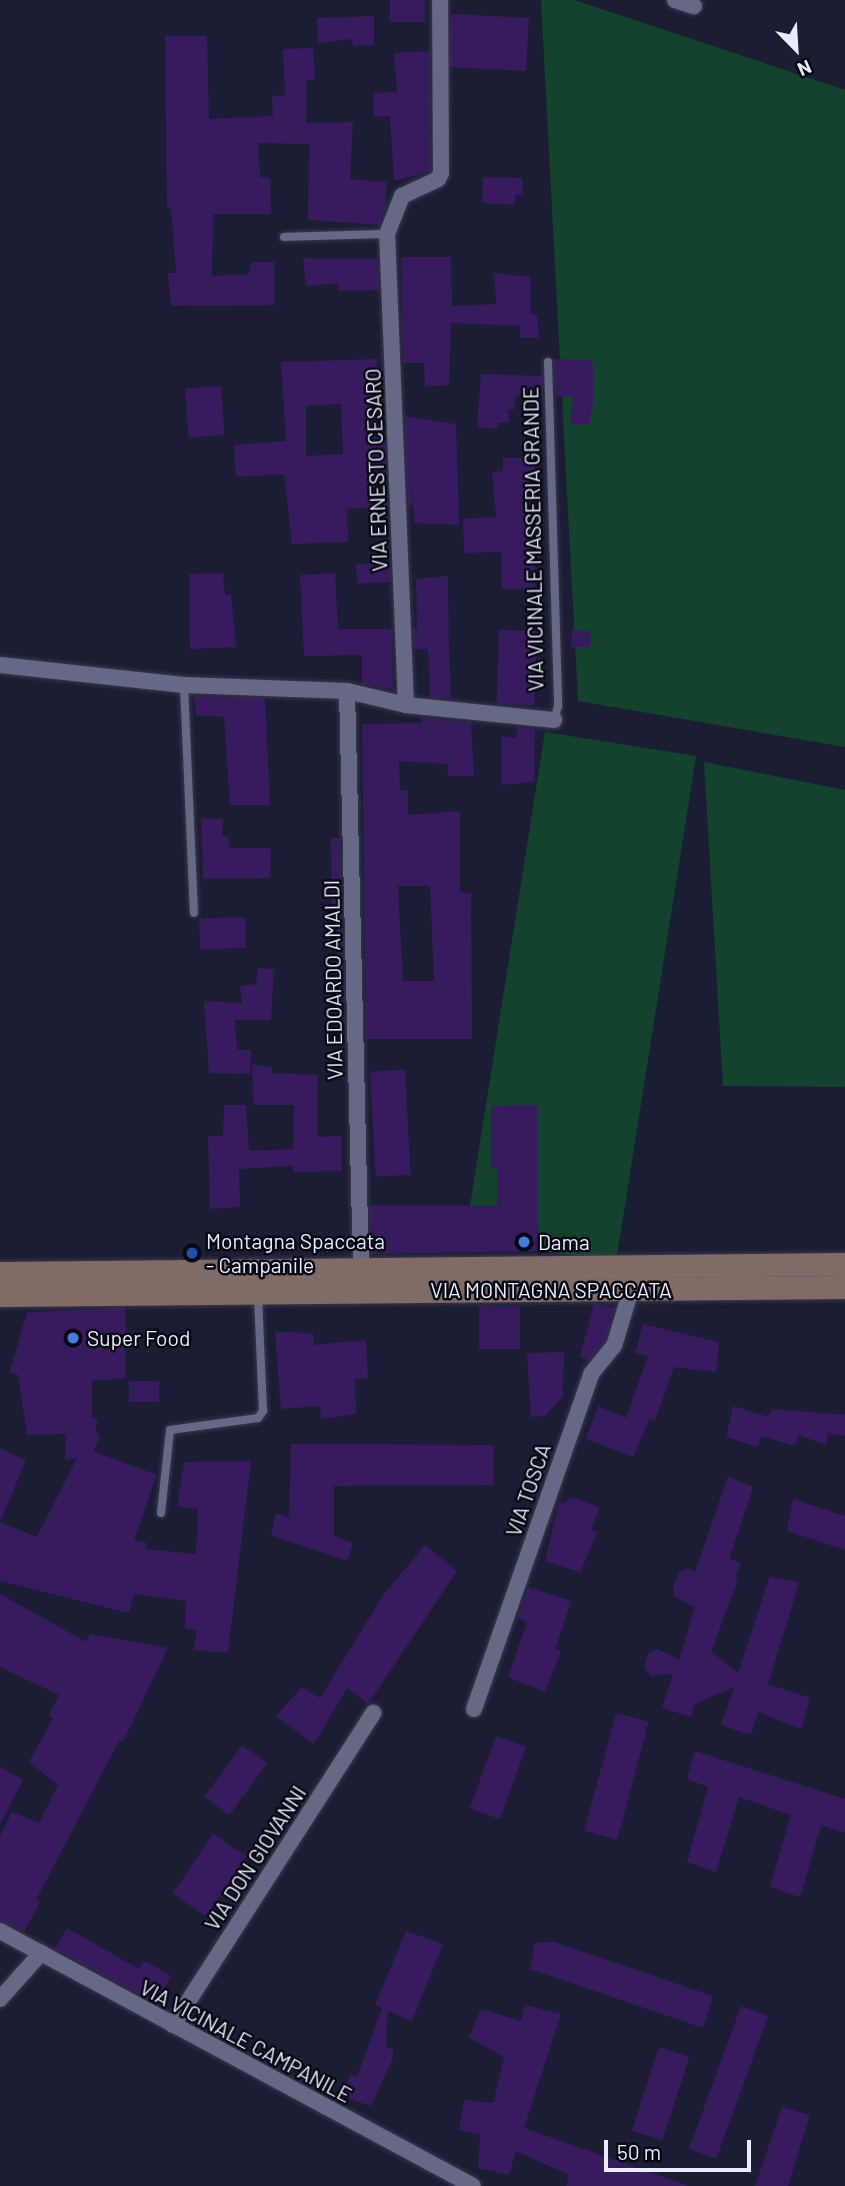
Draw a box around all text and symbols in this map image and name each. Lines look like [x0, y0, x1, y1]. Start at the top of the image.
north arrow [761, 14, 831, 84]
text: N [794, 56, 815, 82]
street label: VIA ERNESTO CESARO [360, 368, 392, 572]
street label: VIA VICINALE MASSERIA GRANDE [518, 386, 548, 692]
street label: VIA EDOARDO AMALDI [319, 880, 347, 1080]
place label: Montagna Spaccata - Campanile [206, 1228, 385, 1278]
place label: Dama [538, 1229, 590, 1255]
marker: Dama [516, 1234, 532, 1250]
marker: Montagna Spaccata - Campanile [184, 1245, 200, 1261]
street label: VIA MONTAGNA SPACCATA [430, 1277, 672, 1303]
place label: Super Food [87, 1325, 190, 1351]
marker: Super Food [65, 1330, 81, 1346]
street label: VIA TOSCA [500, 1440, 556, 1540]
street label: VIA DON GIOVANNI [199, 1781, 311, 1935]
street label: VIA VICINALE CAMPANILE [136, 1974, 356, 2108]
scale bar [607, 2126, 754, 2170]
text: 50 m [617, 2139, 661, 2164]

